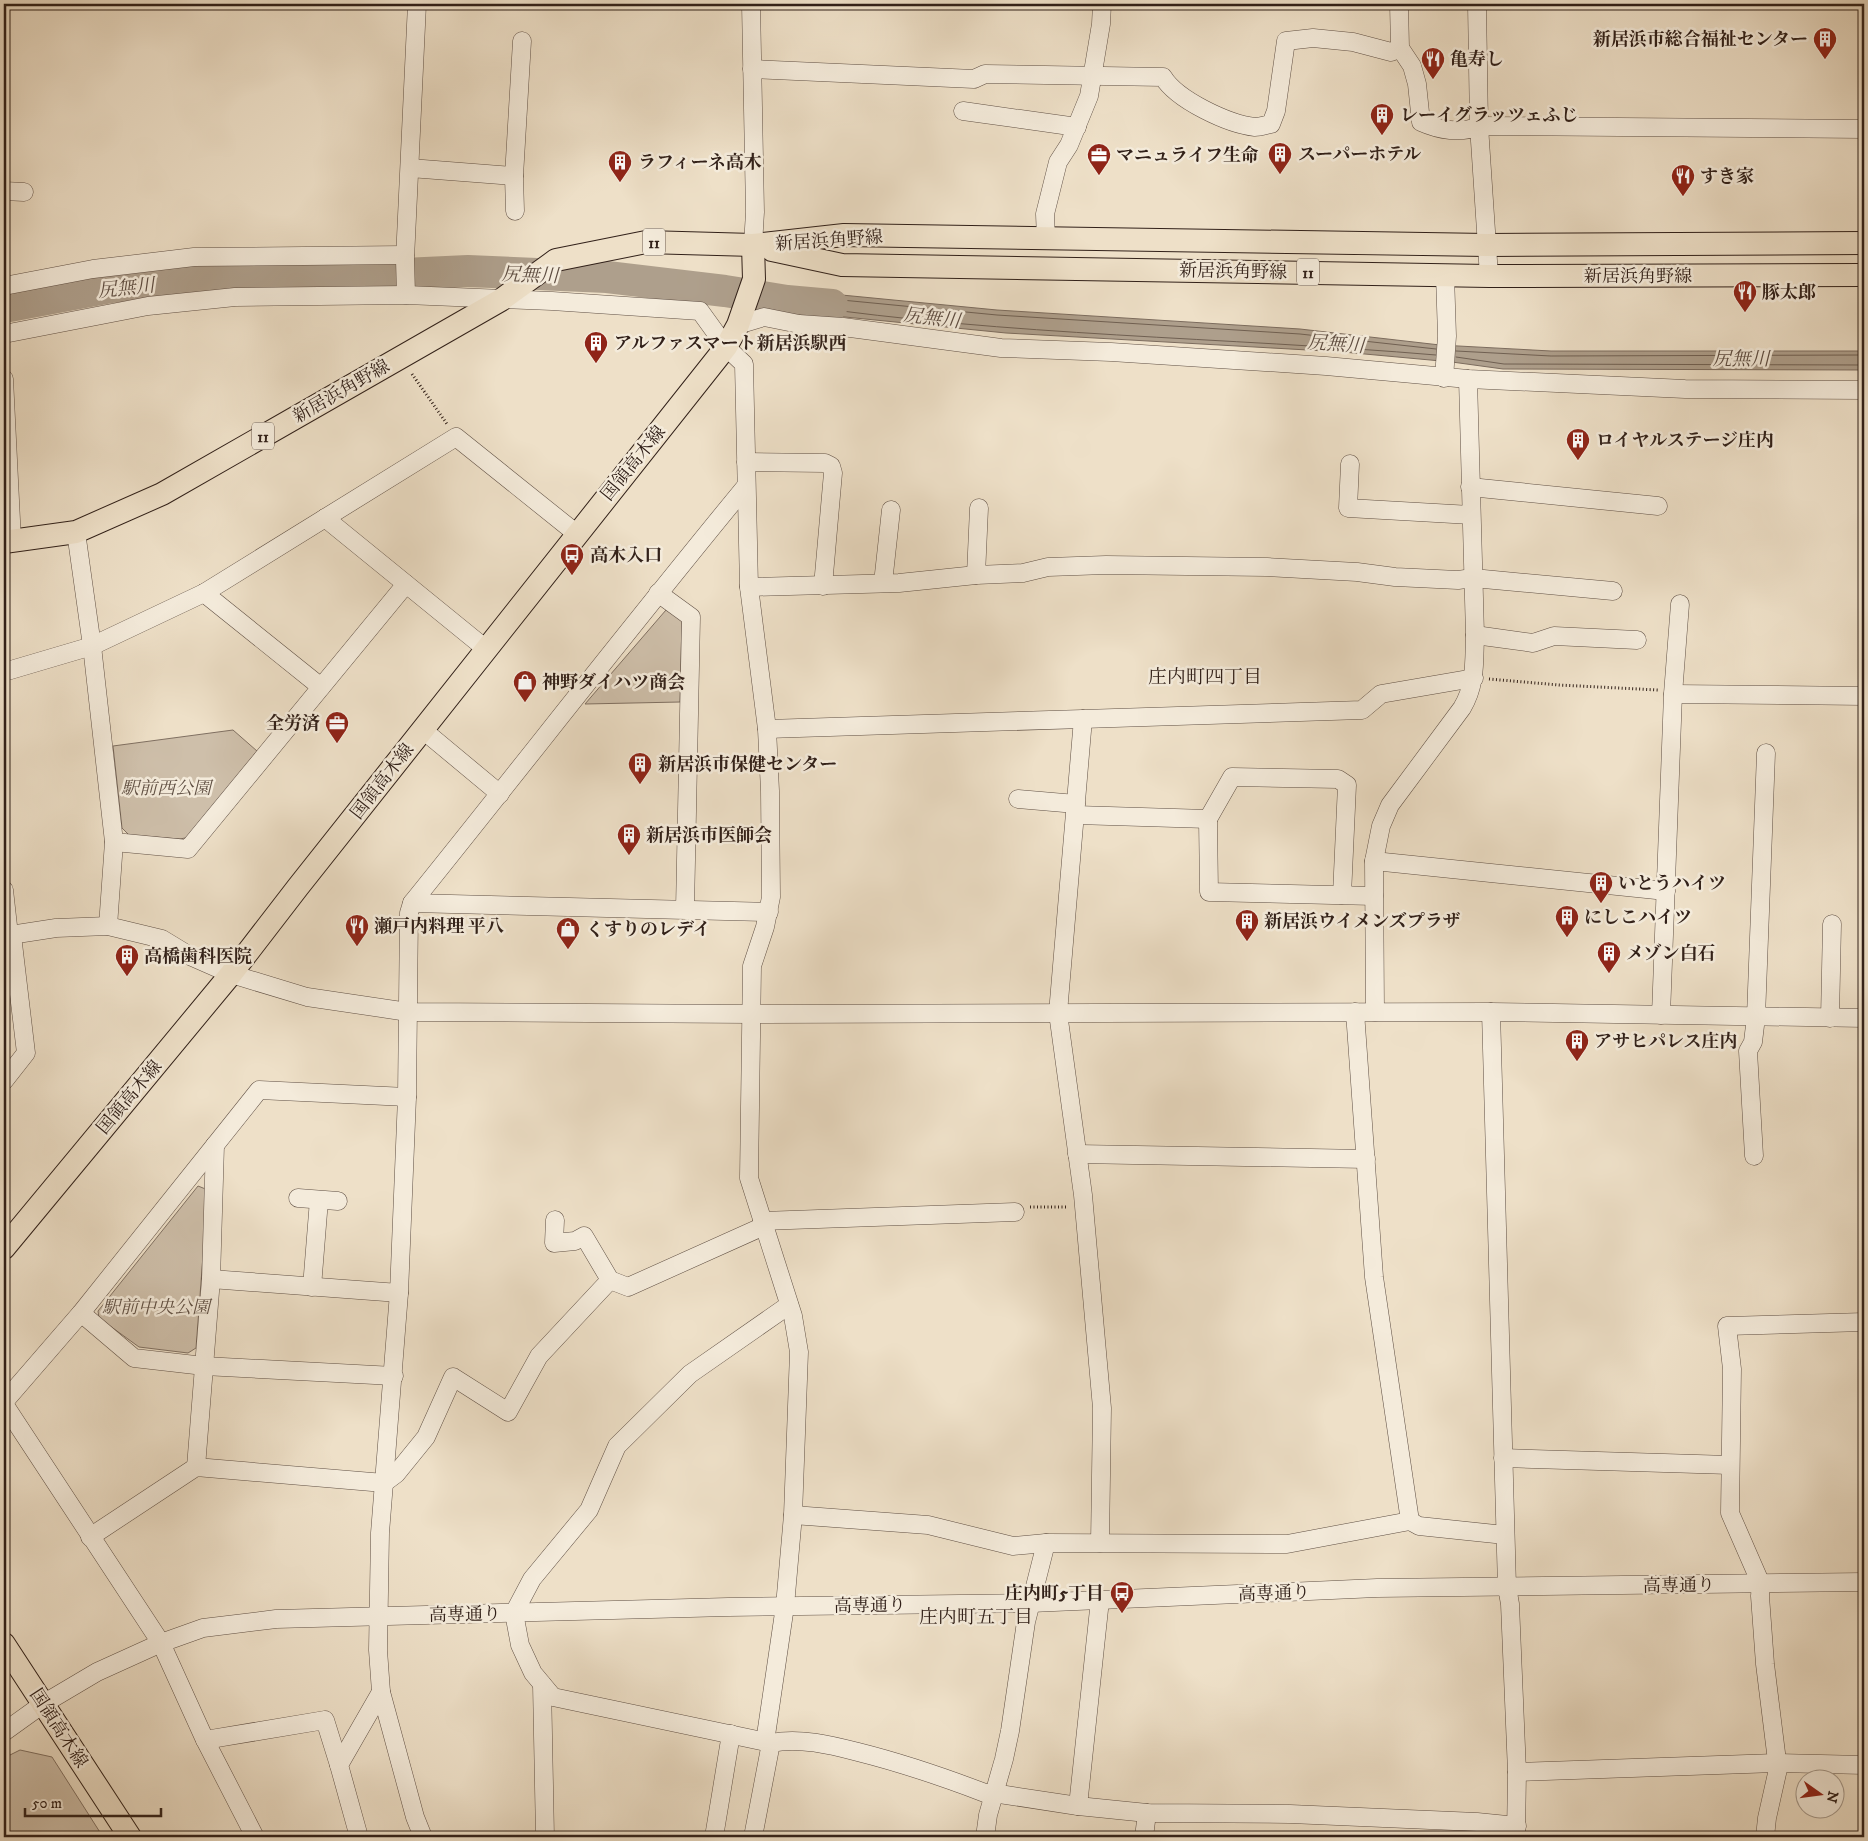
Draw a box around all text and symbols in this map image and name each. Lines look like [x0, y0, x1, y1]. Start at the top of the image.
building icon: 新居浜市総合福祉センター [1812, 26, 1838, 60]
place label: 新居浜市総合福祉センター [1593, 29, 1808, 51]
restaurant icon: 亀寿し [1420, 46, 1446, 80]
place label: 亀寿し [1450, 49, 1504, 71]
building icon: レーイグラッツェふじ [1369, 102, 1395, 136]
place label: レーイグラッツェふじ [1400, 105, 1579, 127]
building icon: スーパーホテル [1267, 141, 1293, 175]
office icon: マニュライフ生命 [1086, 142, 1112, 176]
place label: スーパーホテル [1298, 144, 1421, 166]
place label: マニュライフ生命 [1116, 145, 1259, 167]
building icon: ラフィーネ高木 [607, 149, 633, 183]
place label: ラフィーネ高木 [638, 152, 762, 174]
restaurant icon: すき家 [1670, 163, 1696, 197]
place label: すき家 [1700, 166, 1754, 188]
street label: 新居浜角野線 [774, 226, 884, 256]
road number: 11 [643, 228, 665, 256]
road number: 11 [1297, 258, 1319, 286]
street label: 新居浜角野線 [1179, 260, 1287, 284]
water label: 尻無川 [501, 263, 561, 288]
street label: 新居浜角野線 [1584, 266, 1692, 288]
water label: 尻無川 [97, 274, 158, 303]
restaurant icon: 豚太郎 [1732, 279, 1758, 313]
place label: 豚太郎 [1762, 282, 1816, 304]
water label: 尻無川 [902, 304, 963, 334]
building icon: アルファスマート新居浜駅西 [583, 330, 609, 364]
water label: 尻無川 [1307, 331, 1367, 358]
place label: アルファスマート新居浜駅西 [614, 333, 847, 355]
water label: 尻無川 [1712, 348, 1771, 371]
street label: 新居浜角野線 [289, 355, 394, 428]
road number: 11 [252, 422, 274, 450]
street label: 国領高木線 [597, 422, 671, 506]
building icon: ロイヤルステージ庄内 [1565, 427, 1591, 461]
place label: ロイヤルステージ庄内 [1596, 430, 1774, 452]
bus stop icon: 高木入口 [559, 542, 585, 576]
place label: 高木入口 [590, 545, 662, 567]
district label: 庄内町四丁目 [1148, 666, 1262, 689]
shop icon: 神野ダイハツ商会 [512, 669, 538, 703]
place label: 神野ダイハツ商会 [542, 672, 685, 694]
office icon: 全労済 [324, 710, 350, 744]
place label: 全労済 [266, 713, 320, 735]
street label: 国領高木線 [346, 739, 419, 824]
building icon: 新居浜市保健センター [627, 751, 653, 785]
place label: 新居浜市保健センター [658, 754, 837, 776]
park label: 駅前西公園 [121, 778, 214, 800]
building icon: 新居浜市医師会 [616, 822, 642, 856]
place label: 新居浜市医師会 [646, 825, 772, 847]
building icon: いとうハイツ [1588, 870, 1614, 904]
place label: いとうハイツ [1618, 873, 1726, 895]
building icon: にしこハイツ [1554, 904, 1580, 938]
place label: にしこハイツ [1584, 907, 1692, 929]
building icon: 新居浜ウイメンズプラザ [1234, 908, 1260, 942]
place label: 新居浜ウイメンズプラザ [1264, 911, 1461, 933]
restaurant icon: 瀬戸内料理 平八 [344, 913, 370, 947]
place label: 瀬戸内料理 平八 [374, 916, 504, 938]
shop icon: くすりのレデイ [555, 916, 581, 950]
place label: くすりのレデイ [586, 919, 711, 941]
building icon: メゾン白石 [1596, 940, 1622, 974]
building icon: 高橋歯科医院 [114, 943, 140, 977]
place label: メゾン白石 [1626, 943, 1715, 965]
place label: 高橋歯科医院 [144, 946, 252, 968]
building icon: アサヒパレス庄内 [1564, 1028, 1590, 1062]
place label: アサヒパレス庄内 [1594, 1031, 1737, 1053]
street label: 国領高木線 [92, 1056, 167, 1139]
park label: 駅前中央公園 [102, 1297, 213, 1319]
street label: 高専通り [1643, 1574, 1715, 1598]
bus stop icon: 庄内町5丁目 [1109, 1580, 1135, 1614]
street label: 高専通り [1238, 1582, 1310, 1606]
place label: 庄内町5丁目 [1005, 1583, 1104, 1605]
street label: 高専通り [834, 1594, 906, 1618]
street label: 高専通り [429, 1603, 501, 1627]
district label: 庄内町五丁目 [919, 1606, 1033, 1629]
street label: 国領高木線 [24, 1685, 92, 1772]
north arrow [1796, 1768, 1846, 1818]
scale bar [25, 1786, 161, 1818]
text: N [1821, 1789, 1842, 1805]
text: 50 m [32, 1794, 62, 1813]

